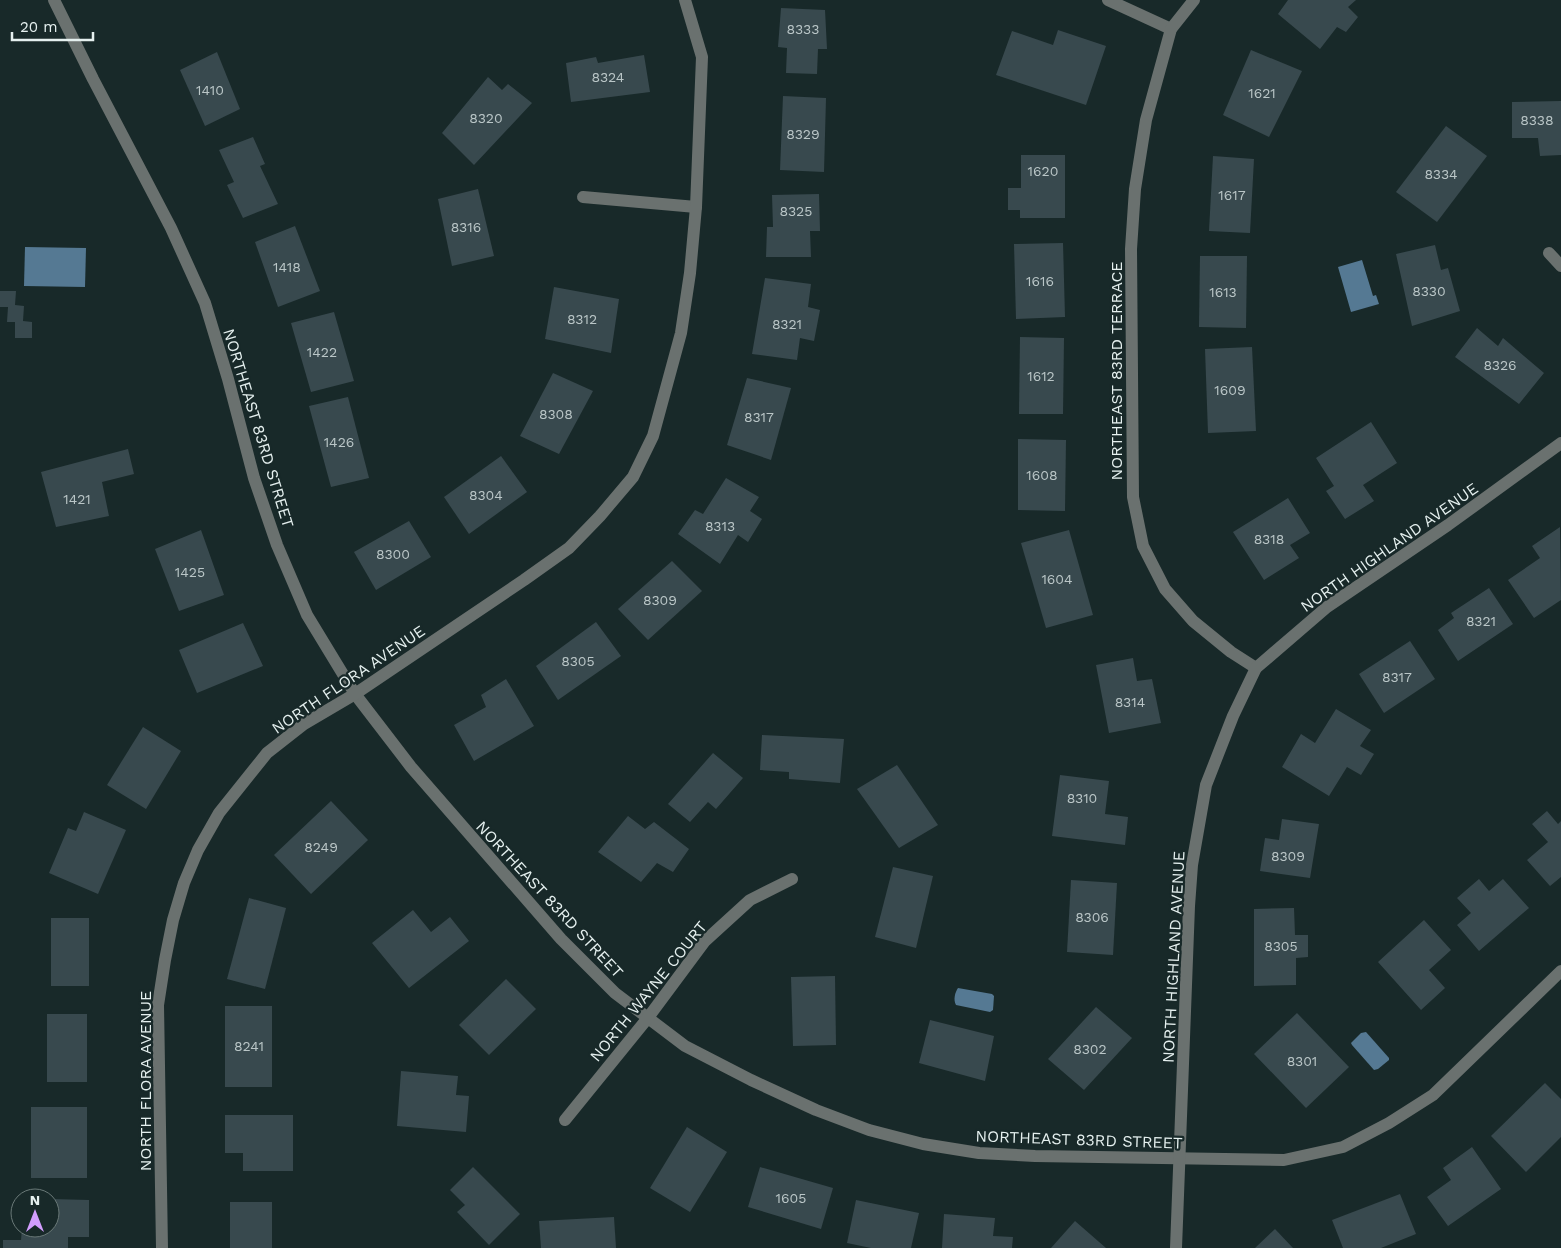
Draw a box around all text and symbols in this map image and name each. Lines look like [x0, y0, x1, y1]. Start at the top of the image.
scale bar [12, 10, 94, 42]
text: 20 m [20, 18, 58, 36]
house number: 8333 [787, 21, 819, 37]
house number: 8324 [592, 69, 624, 85]
house number: 1410 [196, 82, 224, 98]
house number: 1621 [1248, 85, 1276, 101]
house number: 8320 [469, 110, 503, 126]
house number: 8338 [1520, 112, 1554, 128]
house number: 8329 [786, 126, 820, 142]
house number: 1620 [1028, 163, 1058, 179]
house number: 8334 [1424, 166, 1458, 182]
house number: 1617 [1218, 187, 1246, 203]
house number: 8325 [780, 203, 812, 219]
house number: 8316 [451, 219, 481, 235]
house number: 1418 [273, 259, 301, 275]
street label: NORTHEAST 83RD TERRACE [1107, 261, 1126, 481]
house number: 1616 [1026, 273, 1054, 289]
house number: 8330 [1412, 283, 1446, 299]
house number: 1613 [1209, 284, 1237, 300]
house number: 8312 [567, 311, 597, 327]
house number: 8321 [772, 316, 802, 332]
street label: NORTHEAST 83RD STREET [219, 326, 298, 530]
house number: 1422 [307, 344, 337, 360]
house number: 8326 [1483, 357, 1517, 373]
house number: 1612 [1027, 368, 1055, 384]
house number: 1609 [1214, 382, 1246, 398]
house number: 8308 [539, 406, 573, 422]
house number: 8317 [744, 409, 774, 425]
house number: 1426 [324, 434, 354, 450]
house number: 1608 [1026, 467, 1058, 483]
street label: NORTH HIGHLAND AVENUE [1297, 479, 1482, 616]
house number: 8304 [469, 487, 503, 503]
house number: 1421 [63, 491, 91, 507]
house number: 8313 [705, 518, 735, 534]
house number: 8318 [1254, 531, 1284, 547]
house number: 8300 [376, 546, 410, 562]
house number: 1425 [175, 564, 205, 580]
house number: 1604 [1041, 571, 1073, 587]
house number: 8309 [643, 592, 677, 608]
house number: 8321 [1466, 613, 1496, 629]
street label: NORTH FLORA AVENUE [268, 621, 428, 738]
house number: 8305 [561, 653, 595, 669]
house number: 8317 [1382, 669, 1412, 685]
house number: 8314 [1115, 694, 1145, 710]
house number: 8310 [1067, 790, 1097, 806]
street label: NORTHEAST 83RD STREET [472, 817, 627, 982]
house number: 8249 [304, 839, 338, 855]
house number: 8309 [1271, 848, 1305, 864]
street label: NORTH HIGHLAND AVENUE [1158, 850, 1189, 1064]
house number: 8306 [1075, 909, 1109, 925]
street label: NORTH WAYNE COURT [586, 917, 711, 1065]
house number: 8305 [1264, 938, 1298, 954]
street label: NORTH FLORA AVENUE [136, 991, 155, 1171]
house number: 8241 [234, 1038, 264, 1054]
house number: 8302 [1073, 1041, 1107, 1057]
house number: 8301 [1287, 1053, 1317, 1069]
street label: NORTHEAST 83RD STREET [975, 1126, 1183, 1153]
north arrow [10, 1188, 60, 1238]
house number: 1605 [776, 1190, 806, 1206]
text: N [30, 1192, 40, 1208]

